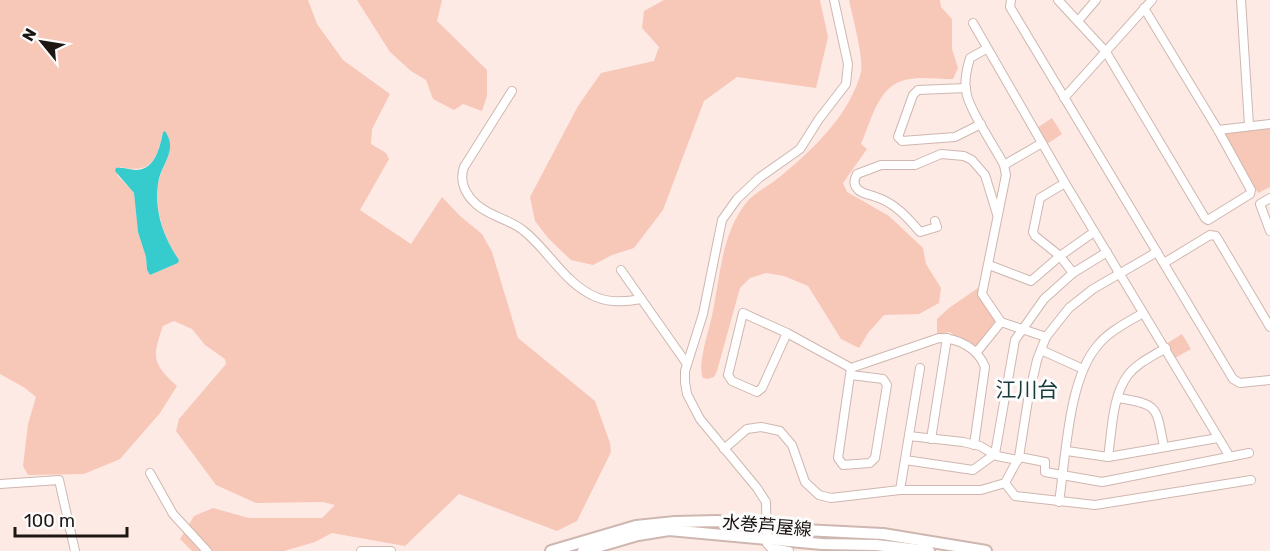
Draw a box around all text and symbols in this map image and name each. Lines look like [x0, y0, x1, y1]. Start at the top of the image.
north arrow [12, 12, 72, 72]
text: N [18, 25, 41, 44]
district label: 江川台 [996, 377, 1059, 402]
scale bar [15, 500, 128, 538]
text: 100 m [24, 510, 75, 532]
street label: 水巻芦屋線 [721, 511, 813, 541]

